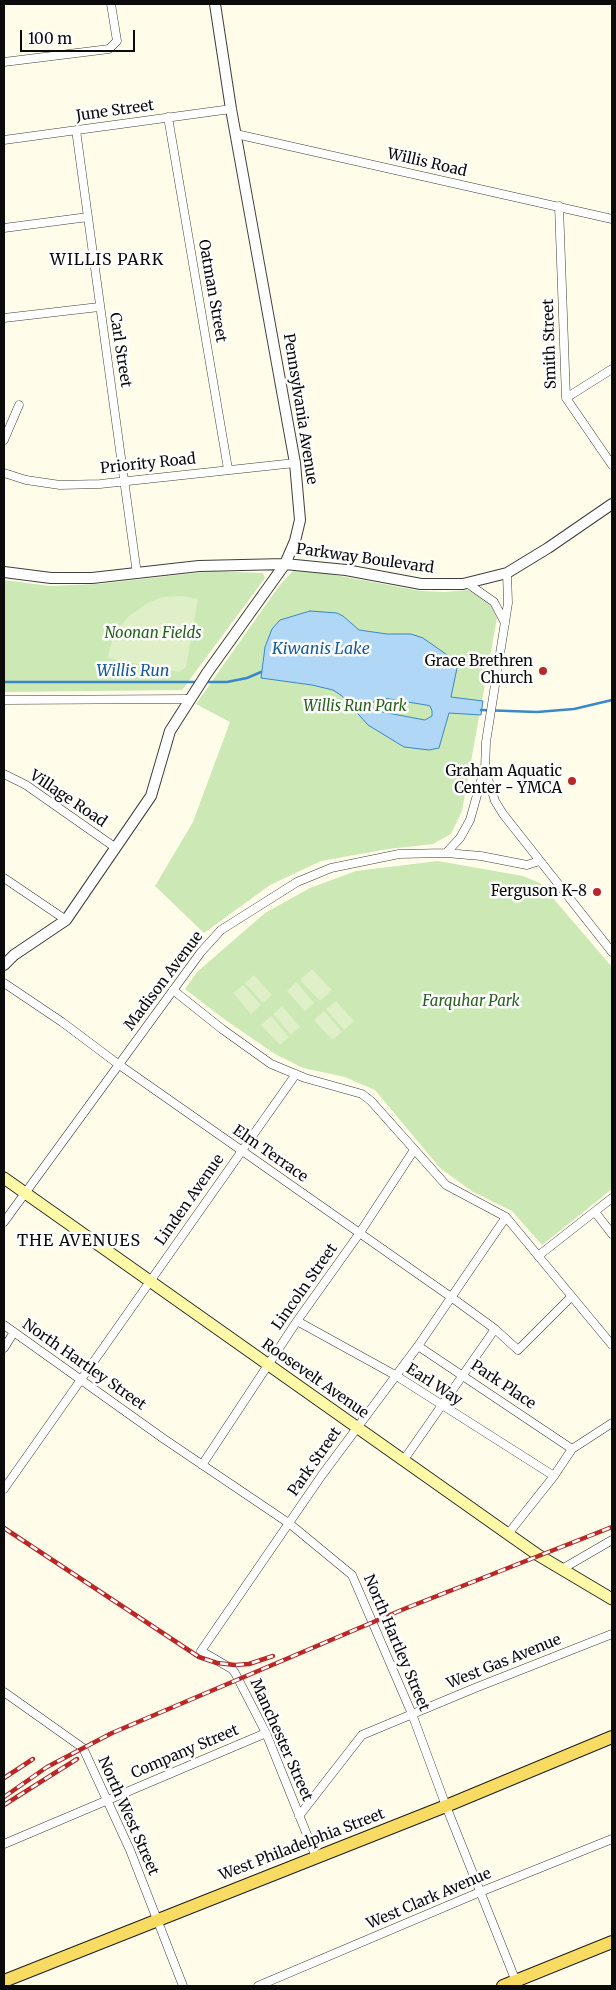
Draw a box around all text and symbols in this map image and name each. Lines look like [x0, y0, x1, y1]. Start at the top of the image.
scale bar [22, 20, 138, 52]
text: 100 m [28, 29, 72, 48]
street label: June Street [75, 97, 155, 125]
street label: Willis Road [385, 145, 469, 181]
street label: Oatman Street [194, 238, 230, 344]
district label: WILLIS PARK [48, 250, 166, 270]
street label: Smith Street [539, 299, 561, 389]
street label: Carl Street [105, 311, 135, 389]
street label: Pennsylvania Avenue [279, 332, 321, 486]
street label: Priority Road [99, 450, 197, 478]
street label: Parkway Boulevard [295, 540, 435, 578]
park label: Noonan Fields [104, 625, 202, 643]
water label: Kiwanis Lake [272, 639, 370, 659]
place label: Grace Brethren Church [425, 653, 533, 688]
water label: Willis Run [96, 661, 170, 681]
marker: Grace Brethren Church [537, 665, 549, 677]
park label: Willis Run Park [303, 698, 407, 716]
place label: Graham Aquatic Center - YMCA [445, 763, 562, 798]
street label: Village Road [26, 767, 110, 831]
marker: Graham Aquatic Center - YMCA [566, 775, 578, 787]
place label: Ferguson K-8 [491, 883, 587, 901]
marker: Ferguson K-8 [591, 886, 603, 898]
street label: Madison Avenue [121, 928, 207, 1034]
park label: Farquhar Park [422, 993, 520, 1011]
street label: Elm Terrace [229, 1122, 311, 1186]
street label: Linden Avenue [152, 1151, 228, 1249]
district label: THE AVENUES [16, 1231, 142, 1251]
street label: Lincoln Street [269, 1240, 341, 1334]
street label: North Hartley Street [19, 1316, 149, 1414]
street label: Roosevelt Avenue [258, 1335, 372, 1423]
street label: Park Place [467, 1357, 539, 1413]
street label: Earl Way [402, 1360, 466, 1410]
street label: Park Street [285, 1424, 345, 1500]
street label: North Hartley Street [359, 1572, 433, 1714]
street label: West Gas Avenue [444, 1631, 564, 1693]
street label: Manchester Street [246, 1676, 316, 1804]
street label: Company Street [128, 1721, 242, 1783]
street label: North West Street [94, 1754, 162, 1878]
street label: West Philadelphia Street [217, 1805, 387, 1885]
street label: West Clark Avenue [364, 1865, 494, 1933]

